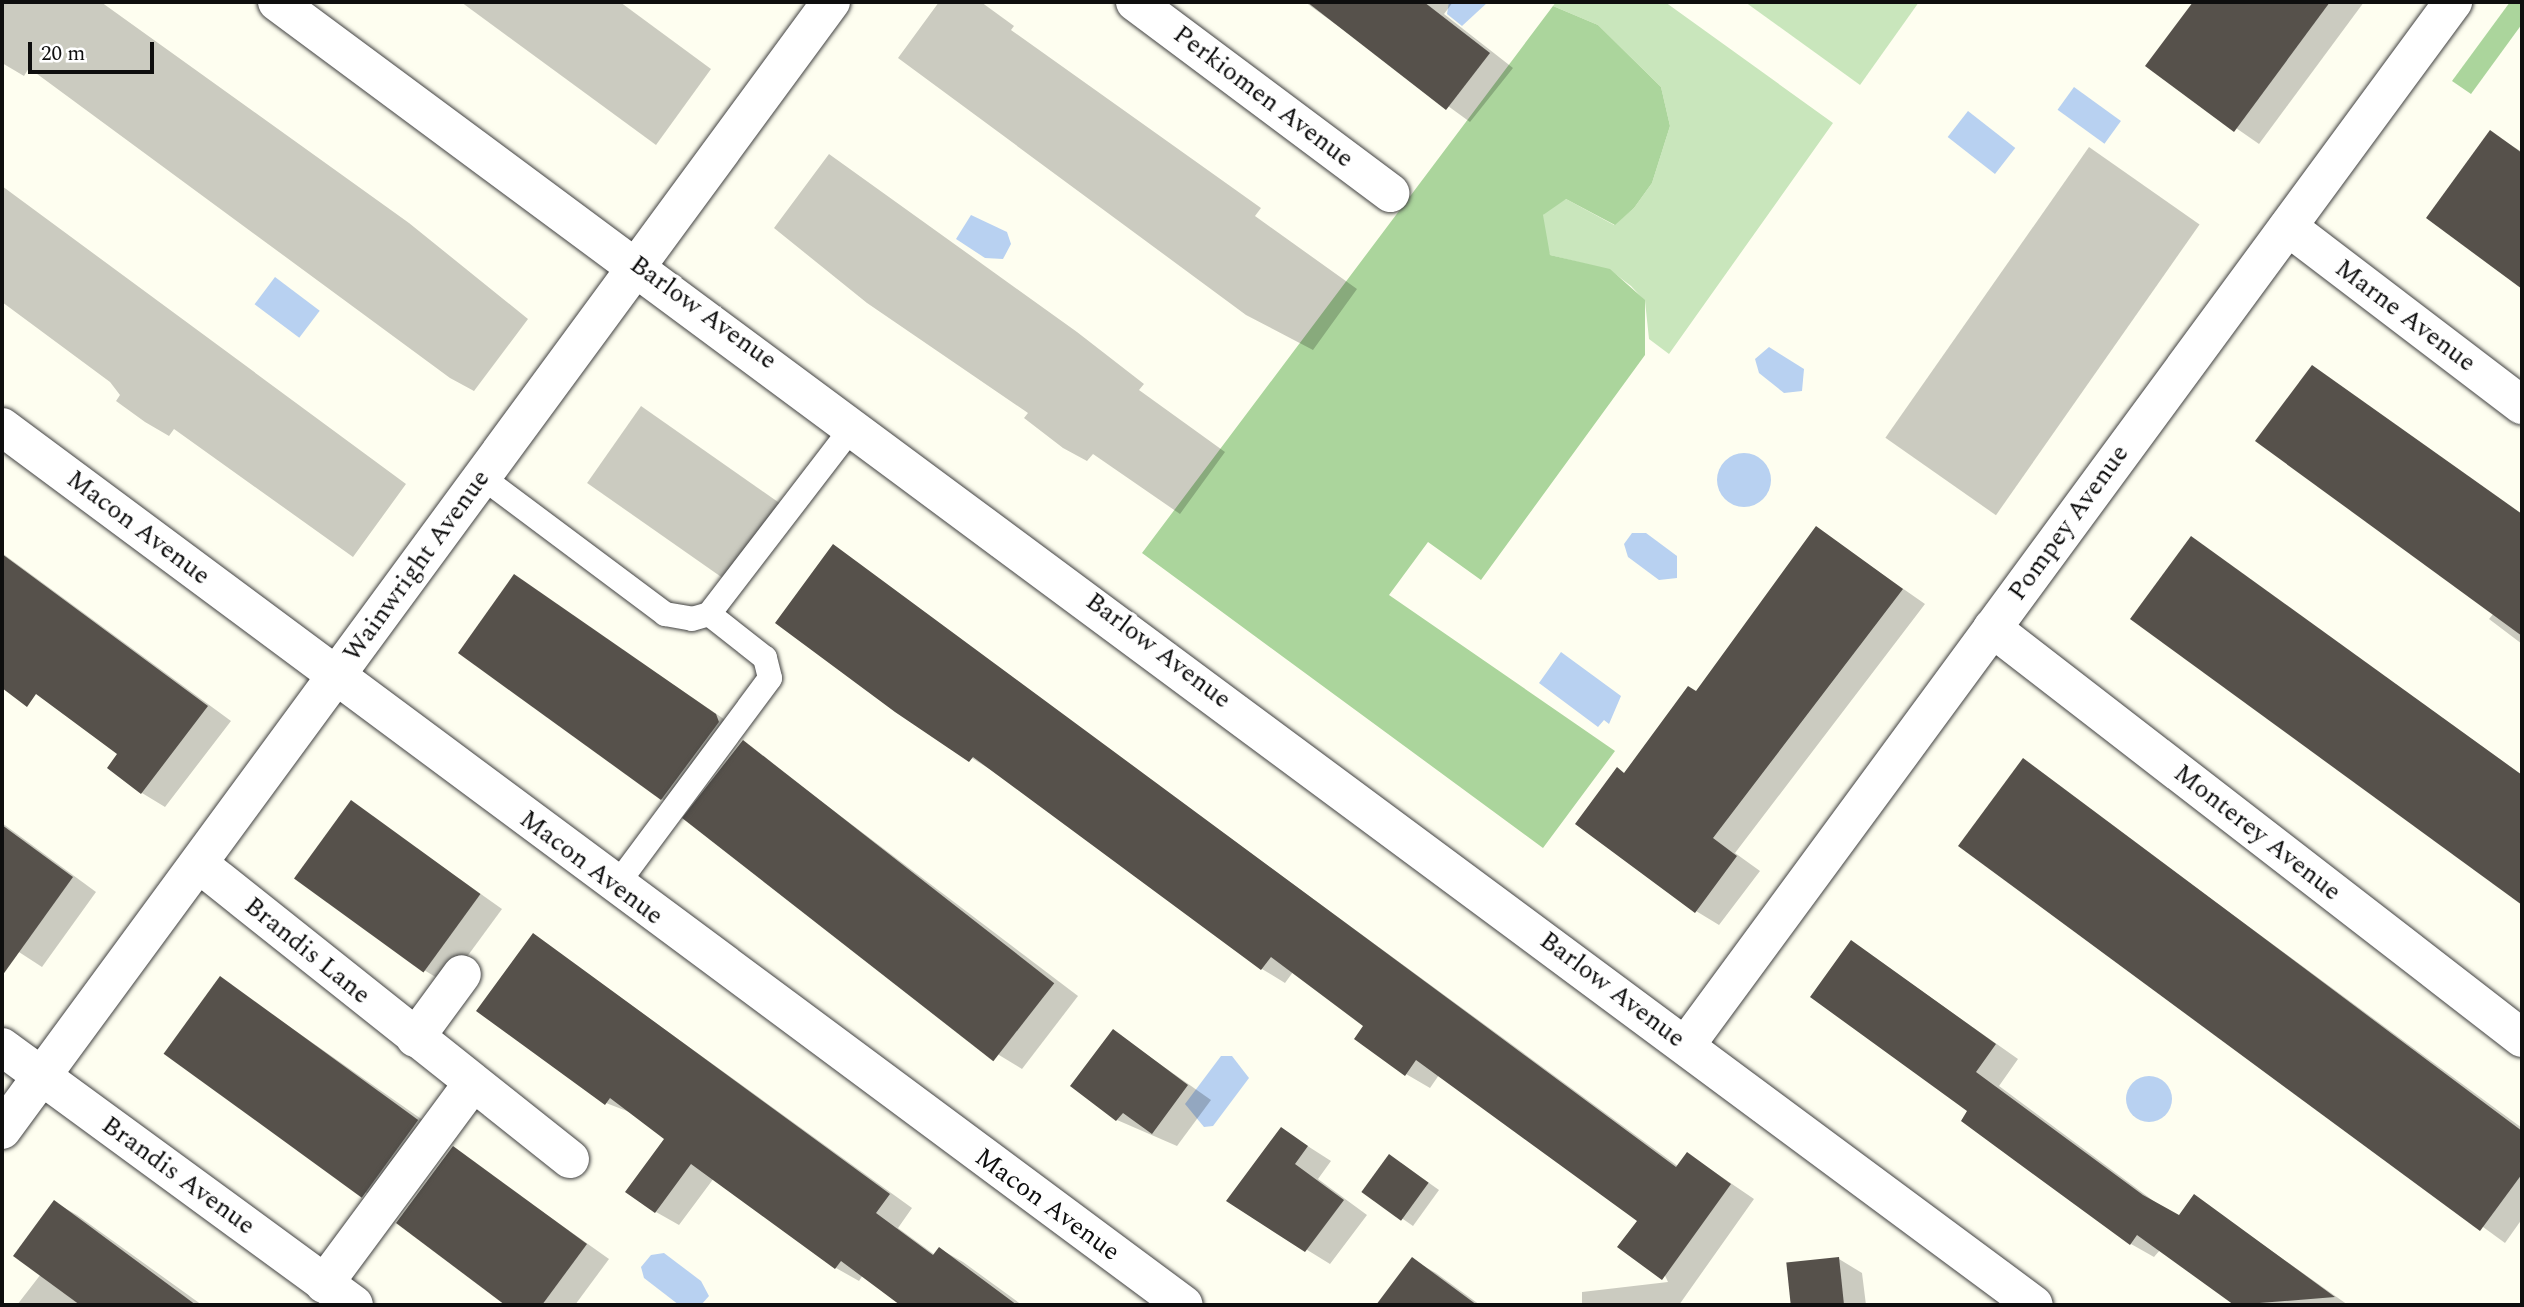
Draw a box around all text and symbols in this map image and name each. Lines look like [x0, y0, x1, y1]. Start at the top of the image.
street label: Perkiomen Avenue [1167, 19, 1359, 175]
scale bar [32, 28, 158, 72]
text: 20 m [41, 38, 85, 70]
street label: Barlow Avenue [624, 249, 782, 377]
street label: Marne Avenue [2329, 253, 2481, 379]
street label: Pompey Avenue [2002, 439, 2136, 607]
street label: Macon Avenue [60, 464, 216, 592]
street label: Wainwright Avenue [337, 464, 497, 668]
street label: Barlow Avenue [1079, 586, 1237, 716]
street label: Monterey Avenue [2167, 758, 2347, 908]
street label: Macon Avenue [513, 804, 669, 932]
street label: Brandis Lane [238, 891, 376, 1011]
street label: Barlow Avenue [1533, 925, 1691, 1055]
street label: Brandis Avenue [95, 1110, 261, 1242]
street label: Macon Avenue [968, 1142, 1126, 1268]

